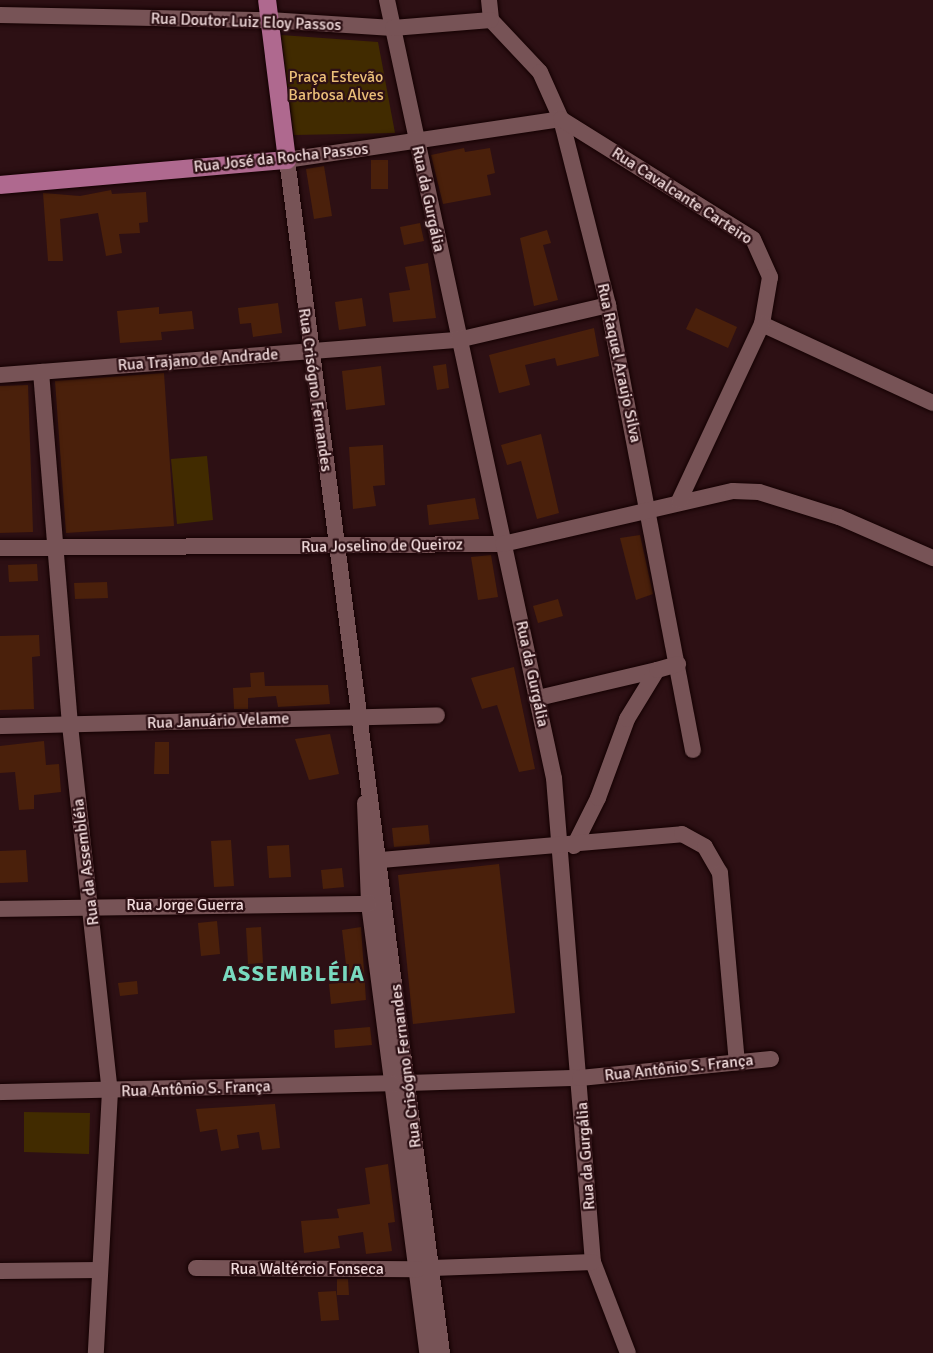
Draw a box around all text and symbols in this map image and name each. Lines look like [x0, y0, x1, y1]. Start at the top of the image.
street label: Rua Doutor Luiz Eloy Passos [150, 9, 342, 35]
park label: Praça Estevão Barbosa Alves [288, 67, 384, 105]
street label: Rua José da Rocha Passos [193, 139, 369, 177]
street label: Rua Cavalcante Carteiro [608, 143, 756, 249]
street label: Rua da Gurgália [407, 144, 449, 254]
street label: Rua Raquel Araujo Silva [593, 282, 645, 444]
street label: Rua Crisógno Fernandes [294, 307, 336, 473]
street label: Rua Trajano de Andrade [117, 345, 279, 375]
street label: Rua Joselino de Queiroz [301, 535, 463, 557]
street label: Rua da Gurgália [511, 619, 553, 729]
street label: Rua Januário Velame [146, 709, 290, 733]
street label: Rua da Assembléia [69, 797, 103, 927]
street label: Rua Jorge Guerra [126, 895, 244, 915]
district label: ASSEMBLÉIA [222, 961, 366, 987]
street label: Rua Crisógno Fernandes [386, 983, 426, 1149]
street label: Rua Antônio S. França [604, 1051, 754, 1085]
street label: Rua Antônio S. França [121, 1077, 271, 1101]
street label: Rua da Gurgália [573, 1101, 599, 1211]
street label: Rua Waltércio Fonseca [230, 1259, 384, 1279]

